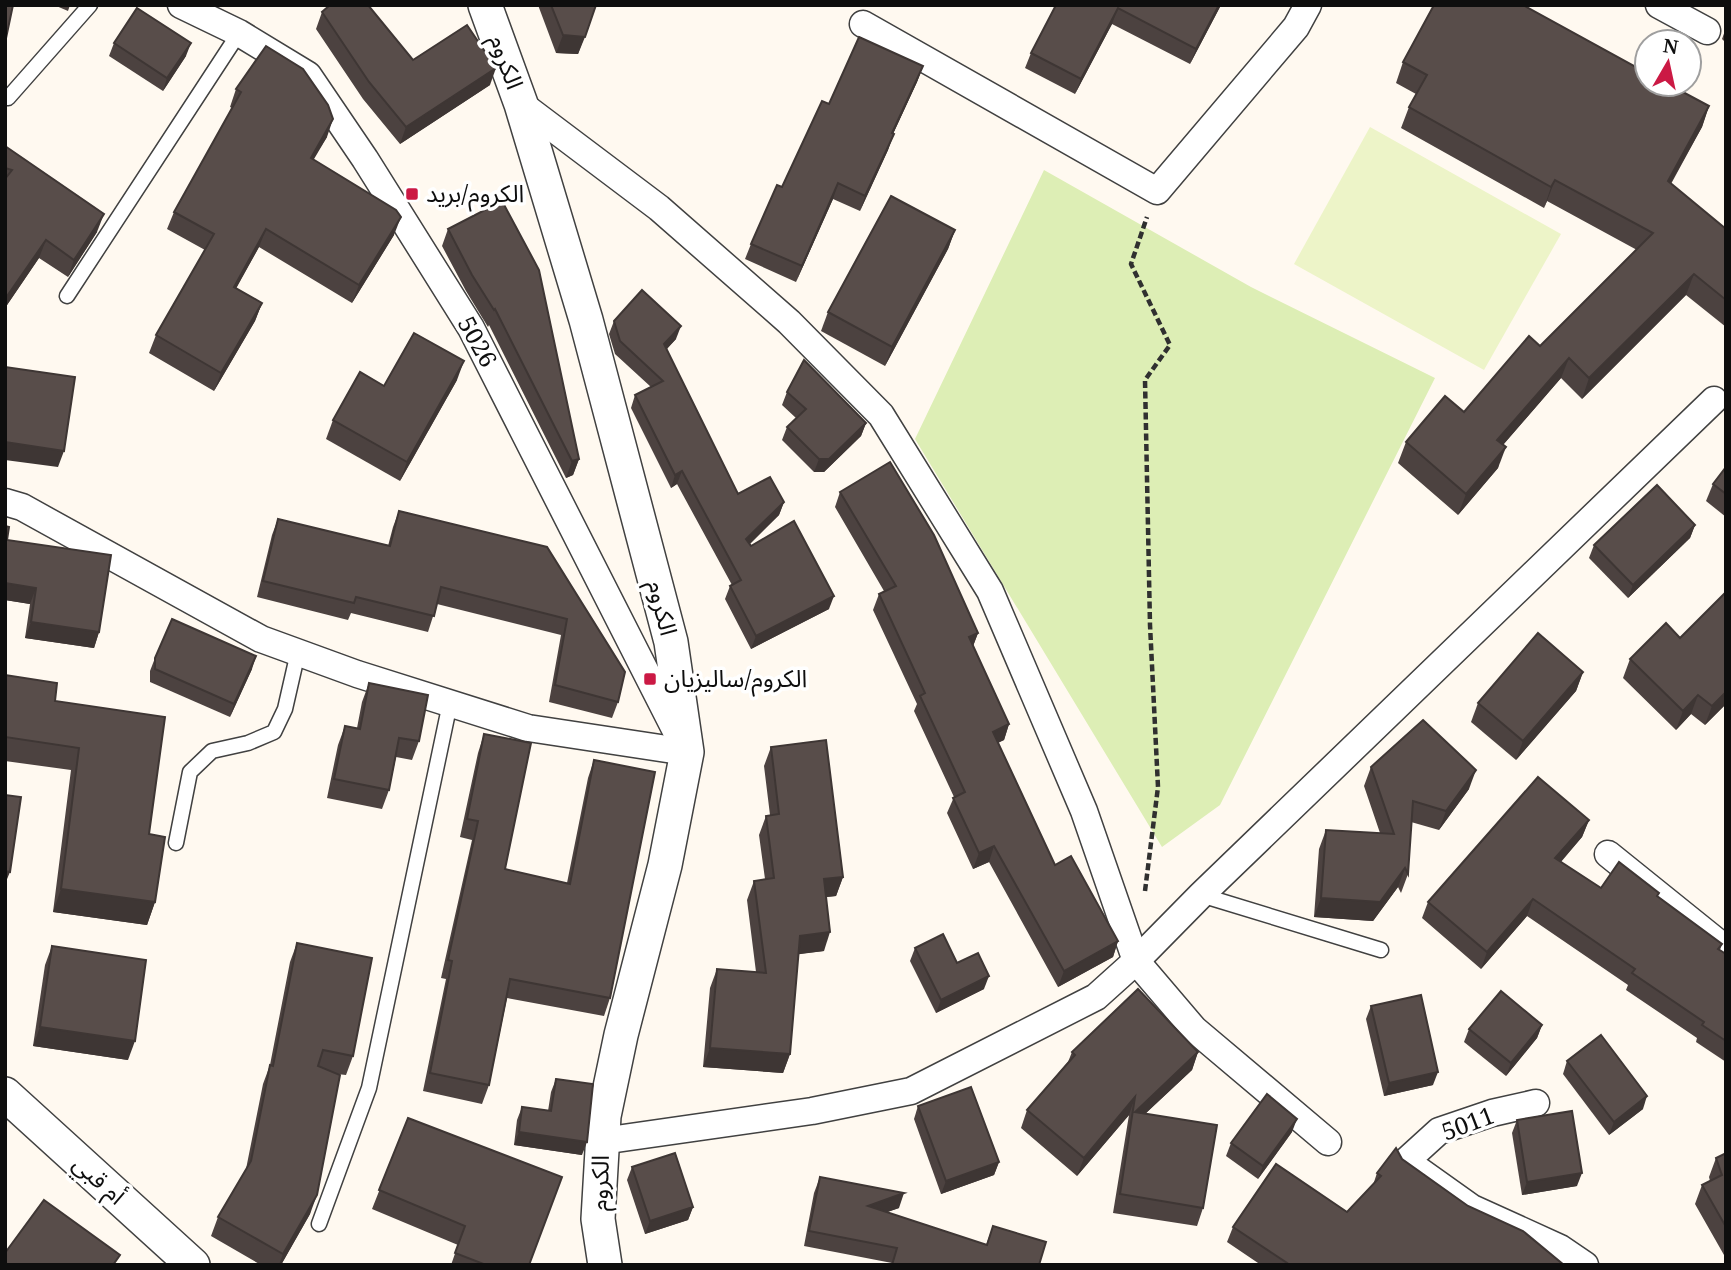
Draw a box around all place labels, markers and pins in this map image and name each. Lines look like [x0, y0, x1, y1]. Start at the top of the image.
place label: الكروم/بريد [426, 176, 524, 212]
marker: الكروم/بريد [404, 186, 420, 202]
place label: الكروم/ساليزيان [664, 661, 807, 697]
marker: الكروم/ساليزيان [642, 671, 658, 687]

